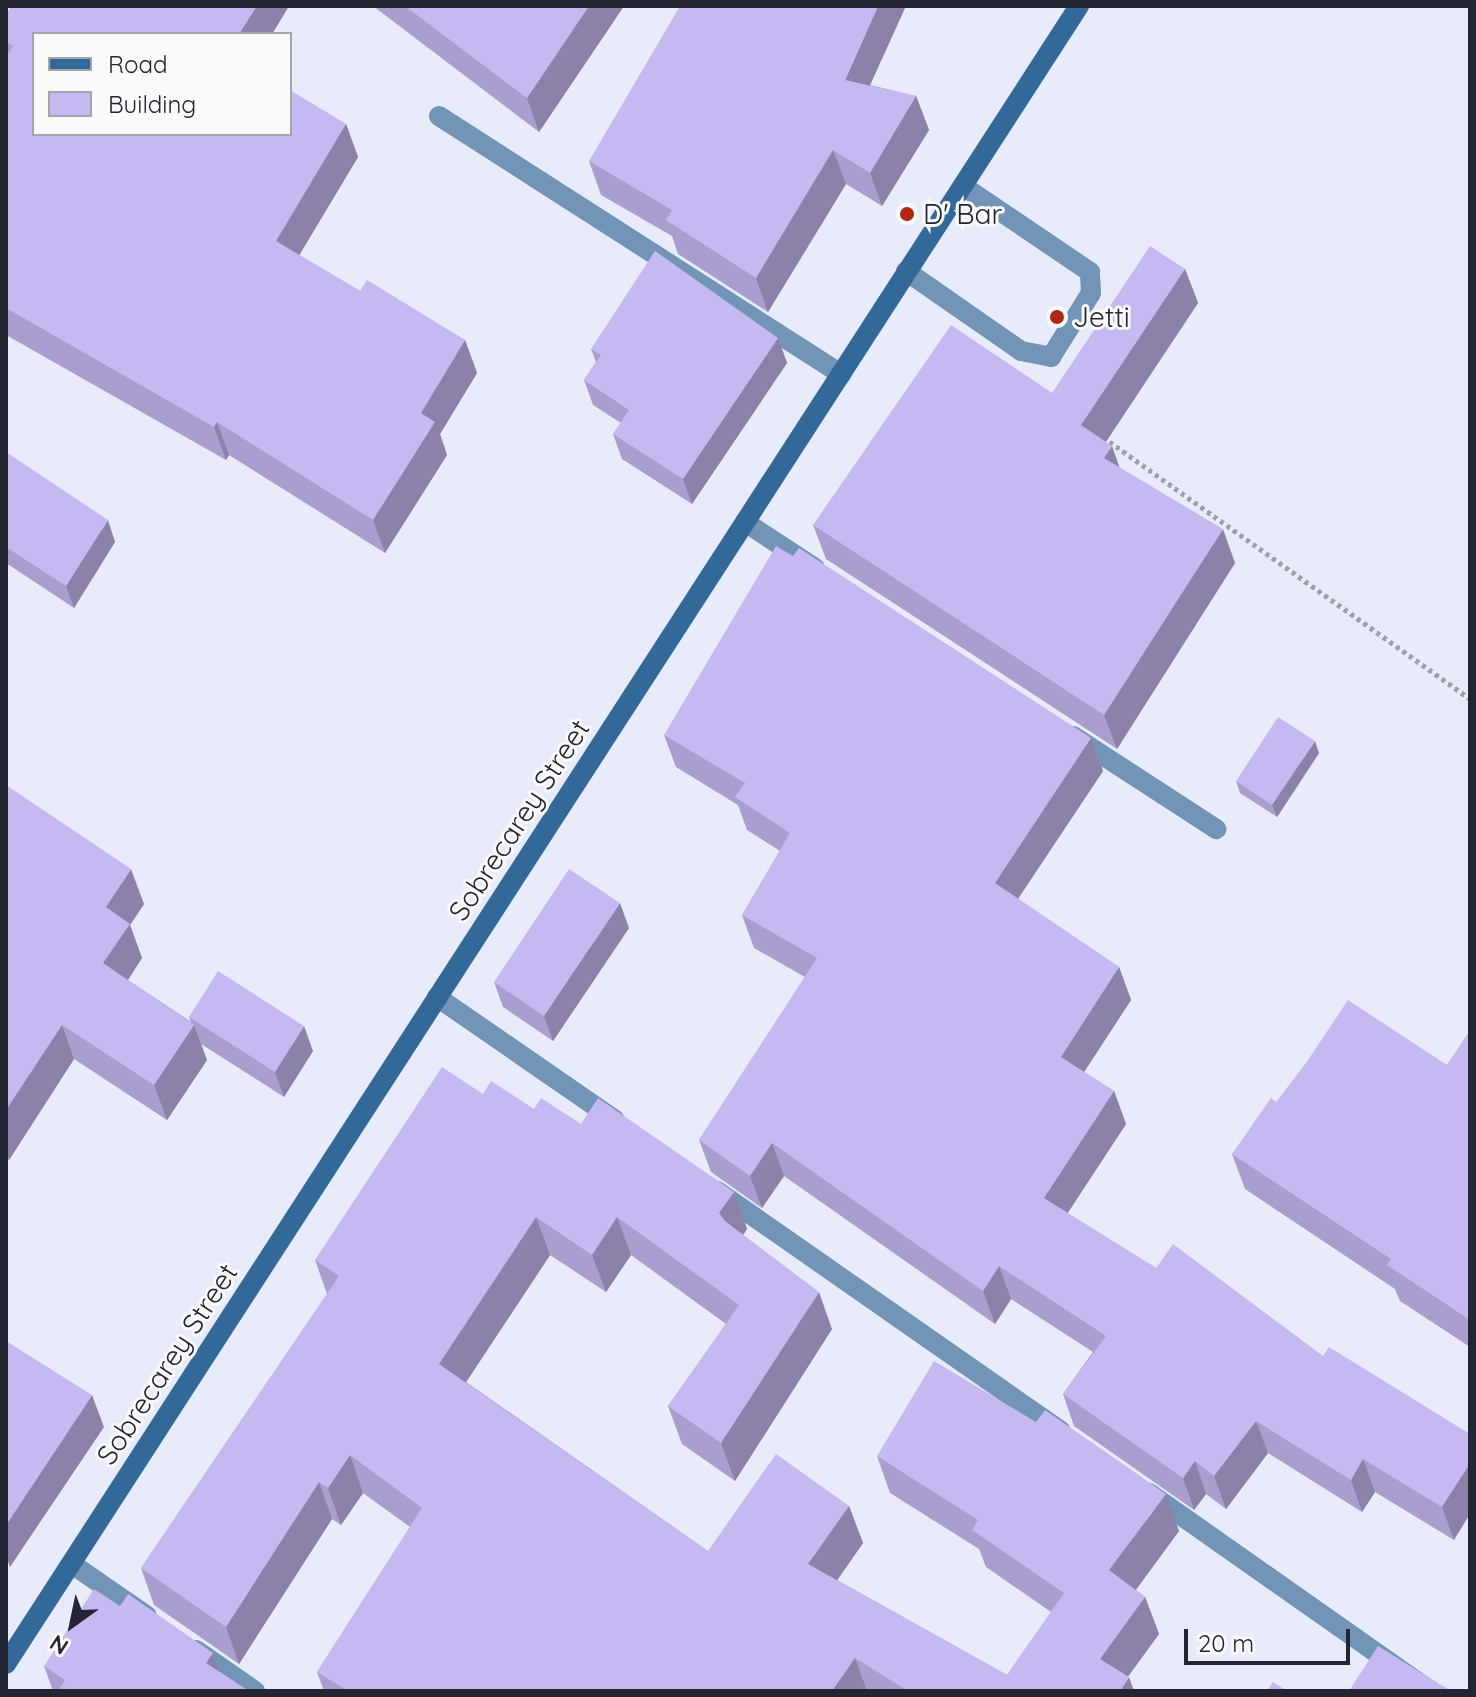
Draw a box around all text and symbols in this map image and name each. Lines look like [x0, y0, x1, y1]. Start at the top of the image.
legend [32, 32, 292, 136]
text: Road [108, 49, 168, 79]
text: Building [108, 89, 196, 119]
place label: D' Bar [923, 197, 1002, 231]
marker: D' Bar [898, 205, 916, 223]
place label: Jetti [1073, 300, 1130, 334]
marker: Jetti [1048, 308, 1066, 326]
street label: Sobrecarey Street [441, 713, 597, 927]
street label: Sobrecarey Street [89, 1257, 245, 1471]
north arrow [32, 1585, 112, 1665]
scale bar [1188, 1613, 1354, 1663]
text: 20 m [1198, 1628, 1254, 1658]
text: N [45, 1629, 73, 1661]

